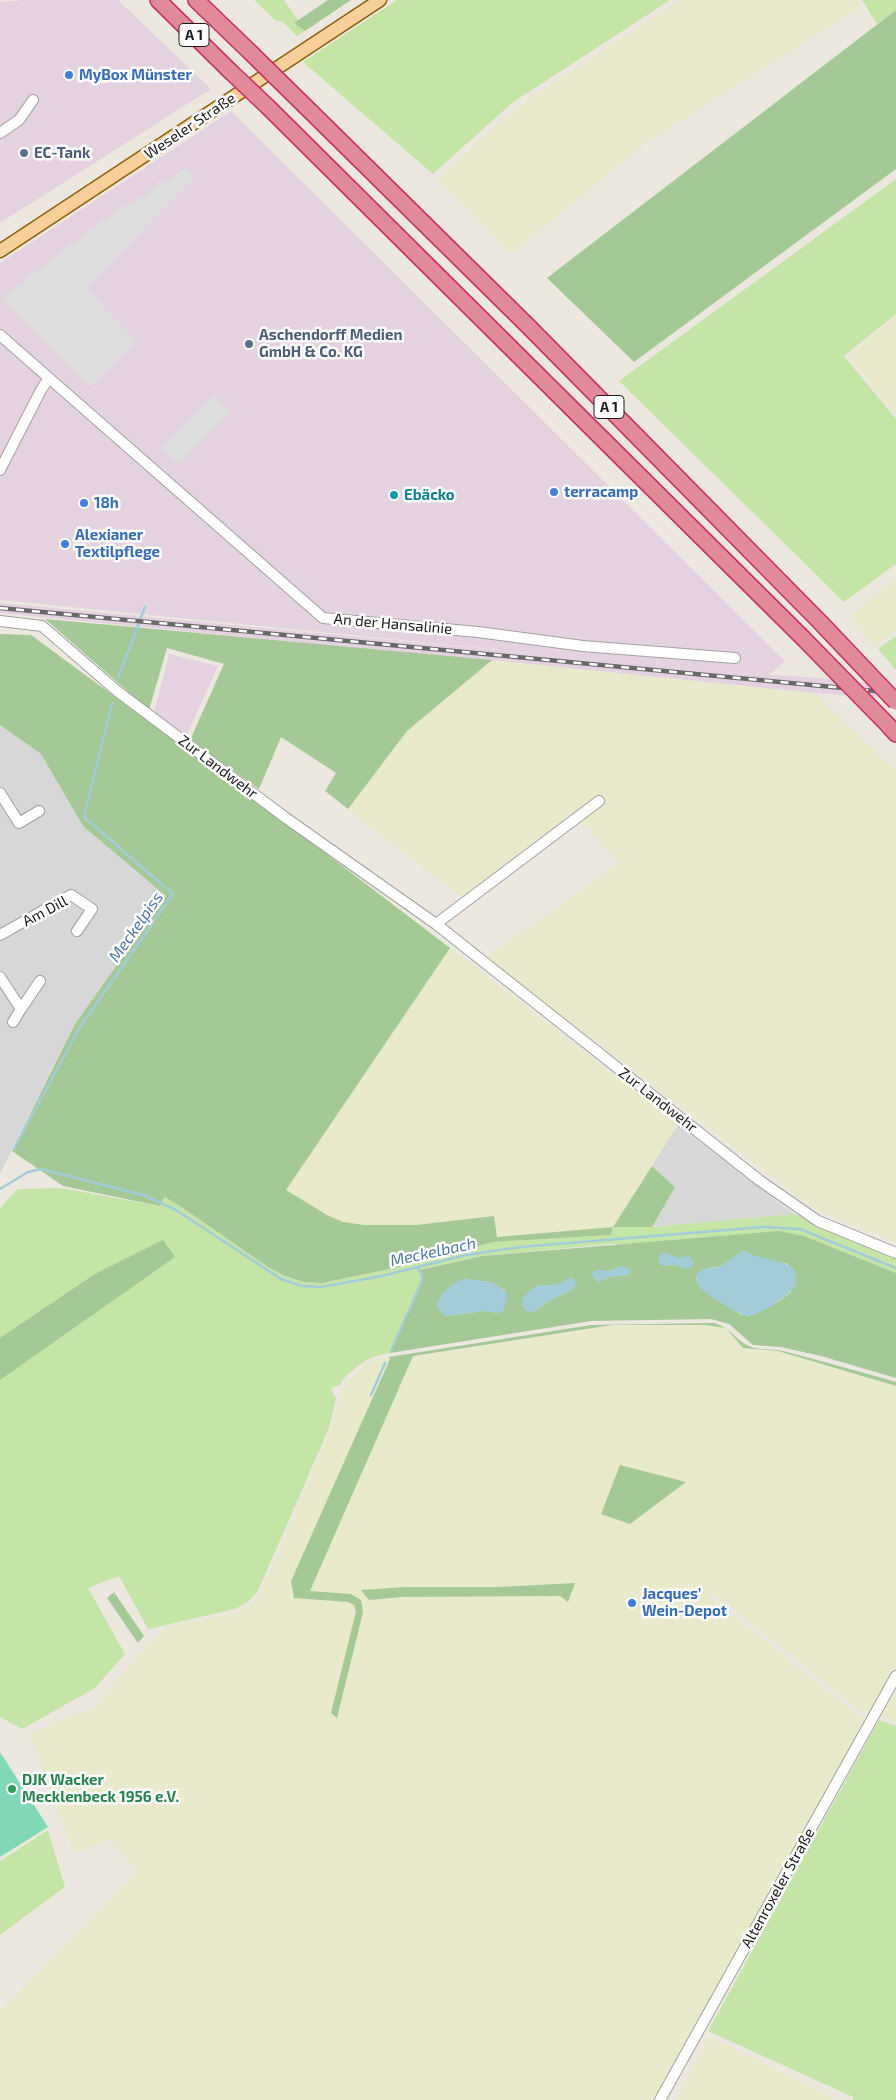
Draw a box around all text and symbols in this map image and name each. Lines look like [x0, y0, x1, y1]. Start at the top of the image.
road number: A 1 [179, 24, 209, 46]
place label: MyBox Münster [79, 66, 192, 84]
marker: MyBox Münster [63, 69, 75, 81]
street label: Weseler Straße [141, 89, 239, 163]
place label: EC-Tank [34, 144, 90, 162]
marker: EC-Tank [18, 147, 30, 159]
place label: Aschendorff Medien GmbH & Co. KG [259, 326, 402, 361]
marker: Aschendorff Medien GmbH & Co. KG [243, 338, 255, 350]
road number: A 1 [594, 396, 624, 418]
place label: terracamp [564, 483, 638, 501]
place label: Ebäcko [404, 486, 455, 504]
marker: terracamp [548, 486, 560, 498]
marker: Ebäcko [388, 489, 400, 501]
place label: 18h [94, 494, 119, 512]
marker: 18h [78, 497, 90, 509]
place label: Alexianer Textilpflege [75, 526, 160, 561]
marker: Alexianer Textilpflege [59, 538, 71, 550]
street label: An der Hansalinie [333, 610, 453, 638]
street label: Zur Landwehr [175, 731, 261, 803]
water label: Meckelpiss [105, 888, 167, 966]
street label: Am Dill [19, 892, 71, 930]
street label: Zur Landwehr [615, 1064, 701, 1136]
water label: Meckelbach [388, 1234, 478, 1270]
place label: Jacques’ Wein-Depot [642, 1585, 727, 1620]
marker: Jacques’ Wein-Depot [626, 1597, 638, 1609]
place label: DJK Wacker Mecklenbeck 1956 e.V. [22, 1771, 179, 1806]
marker: DJK Wacker Mecklenbeck 1956 e.V. [6, 1783, 18, 1795]
street label: Altenroxeler Straße [738, 1825, 818, 1951]

